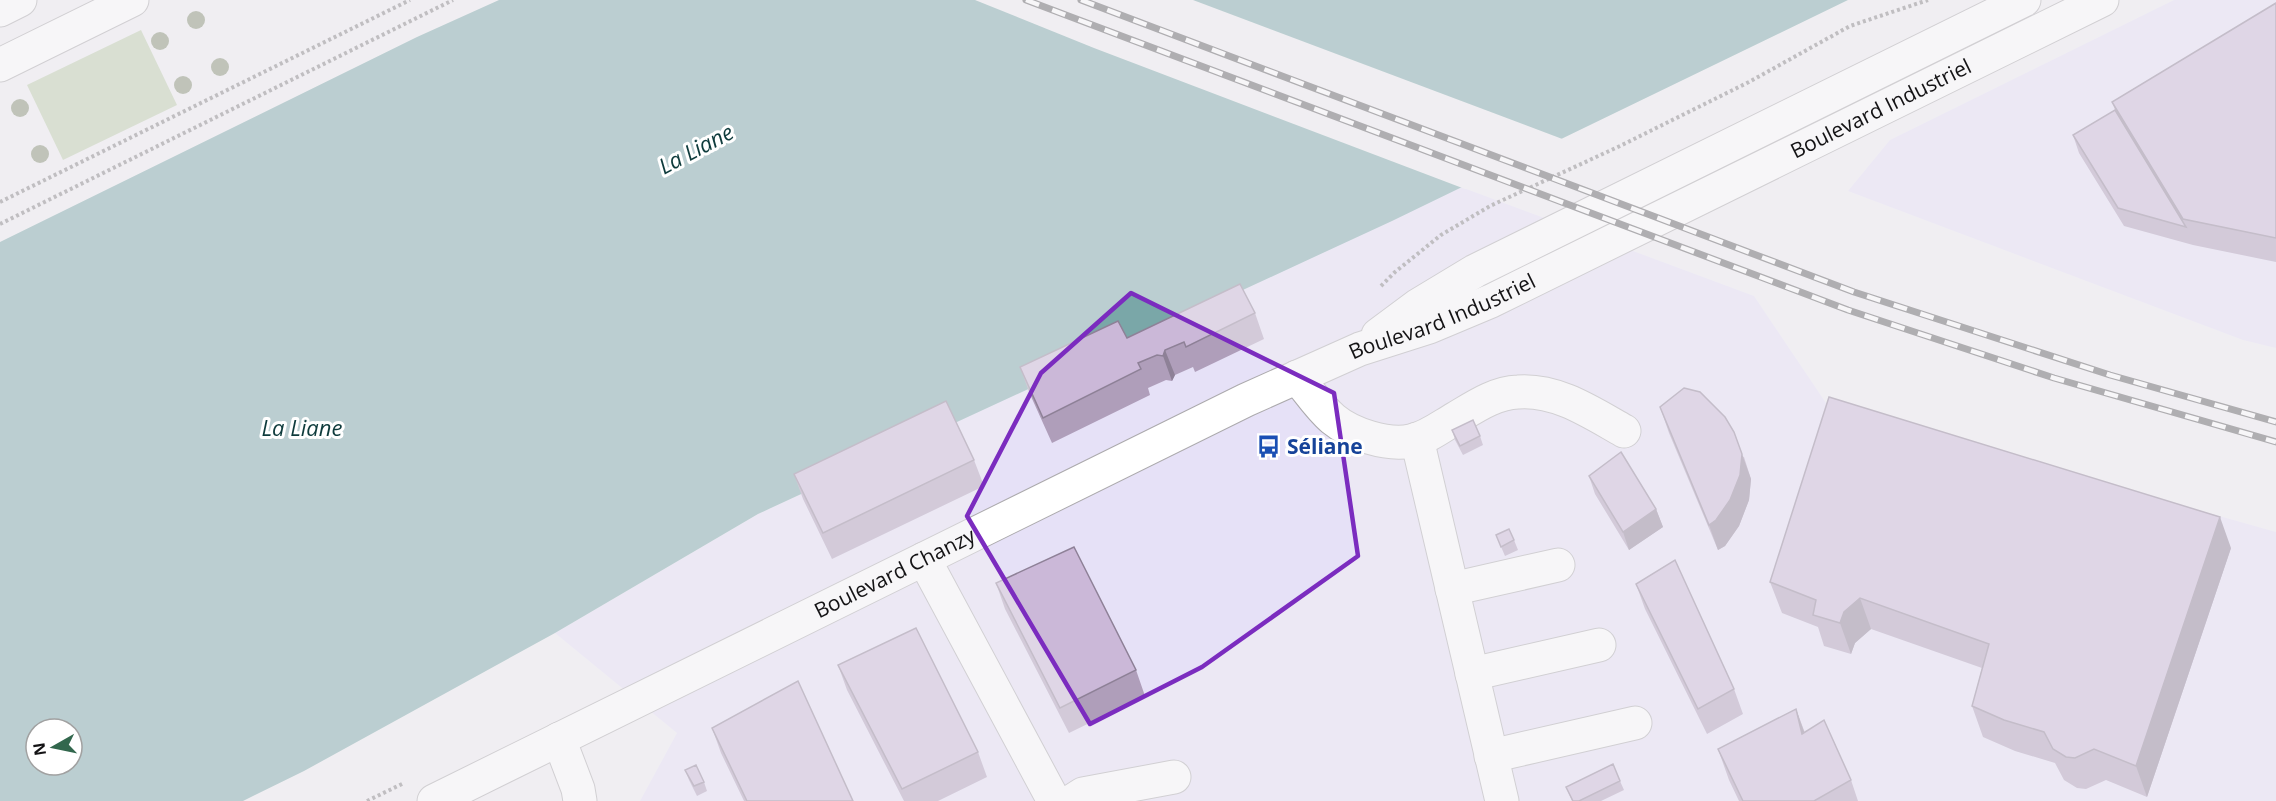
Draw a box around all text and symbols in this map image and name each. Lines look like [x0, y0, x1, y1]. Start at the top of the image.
street label: Boulevard Industriel [1785, 52, 1976, 164]
water label: La Liane [653, 116, 738, 180]
street label: Boulevard Industriel [1344, 266, 1540, 365]
water label: La Liane [262, 412, 342, 442]
place label: Séliane [1287, 432, 1363, 460]
bus stop icon: Séliane [1256, 434, 1282, 460]
street label: Boulevard Chanzy [809, 521, 980, 624]
north arrow [24, 717, 84, 777]
text: N [27, 741, 51, 757]

